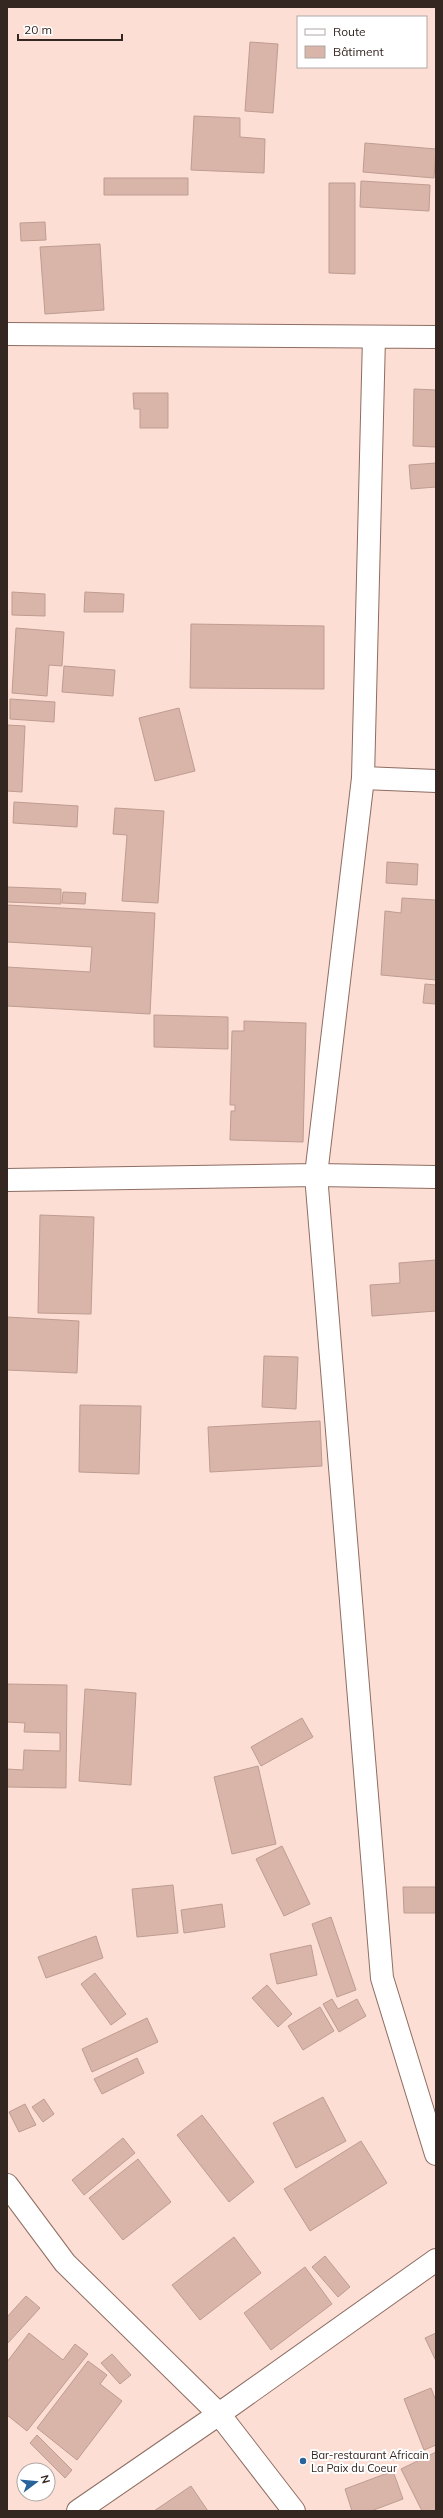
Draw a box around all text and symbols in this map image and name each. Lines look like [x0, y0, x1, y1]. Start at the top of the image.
scale bar [18, 16, 122, 42]
legend [297, 16, 427, 68]
text: 20 m [24, 22, 52, 37]
text: Route [333, 24, 366, 39]
text: Bâtiment [333, 44, 384, 59]
place label: Bar-restaurant Africain La Paix du Coeur [311, 2448, 429, 2475]
marker: Bar-restaurant Africain La Paix du Coeur [298, 2456, 308, 2466]
north arrow [16, 2462, 56, 2502]
text: N [38, 2473, 53, 2485]

